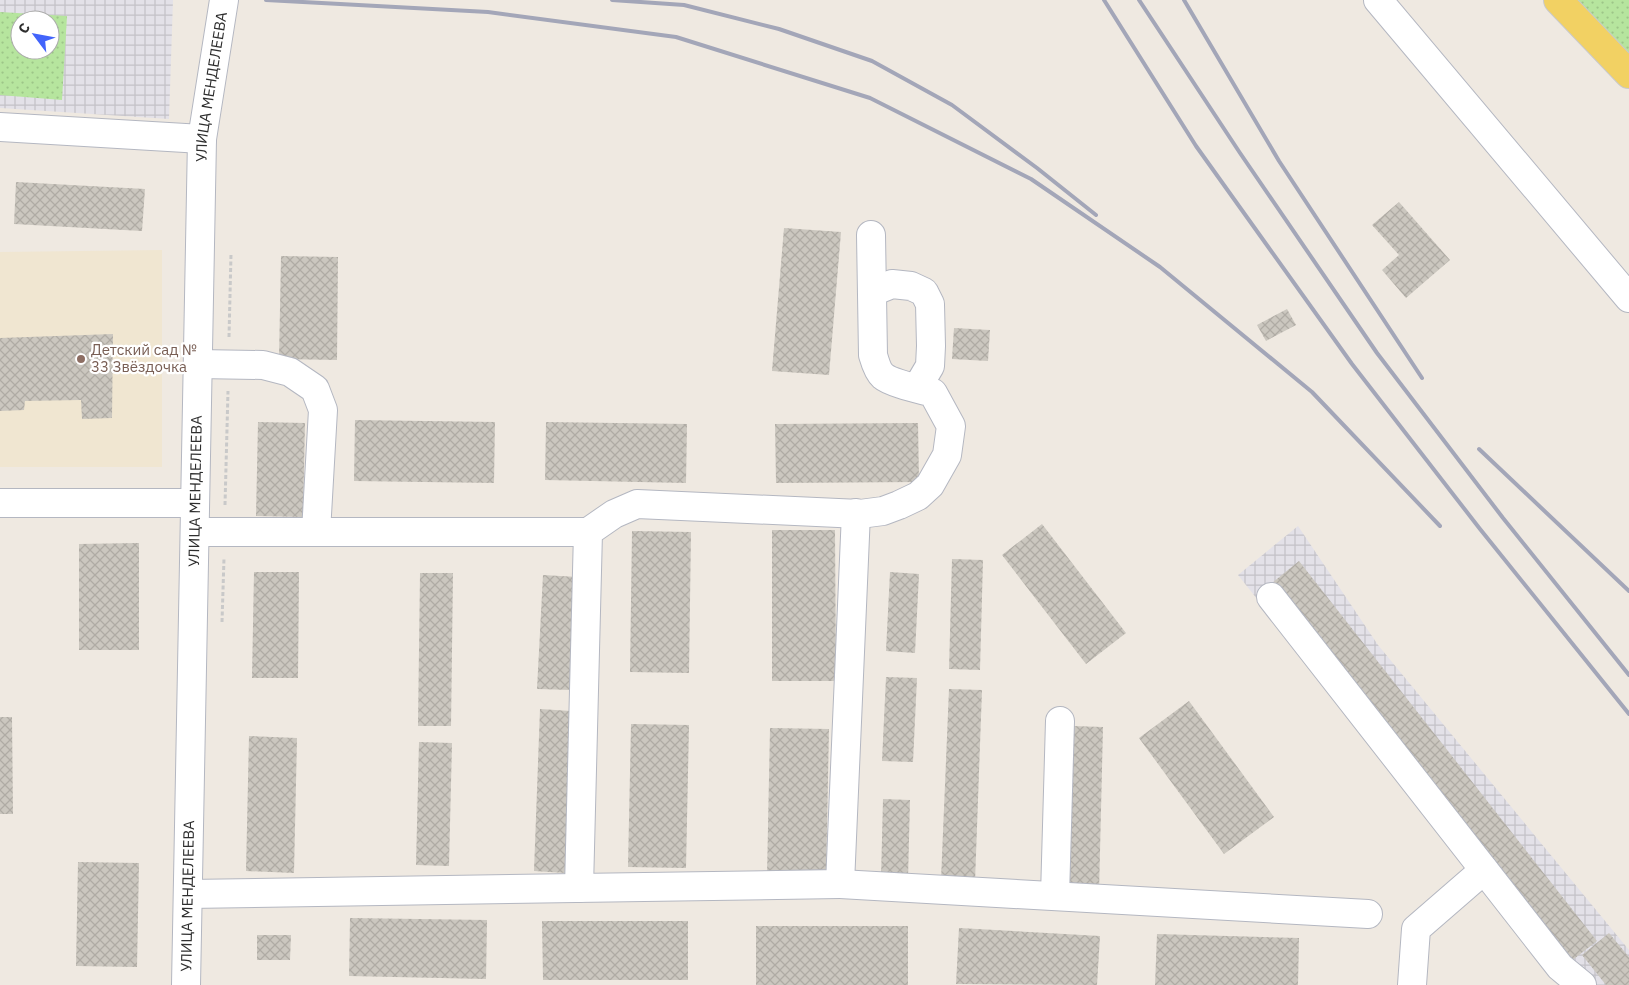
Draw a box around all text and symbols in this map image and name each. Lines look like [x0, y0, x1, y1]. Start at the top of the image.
north arrow [10, 10, 60, 60]
street label: УЛИЦА МЕНДЕЛЕЕВА [191, 10, 231, 162]
text: С [14, 19, 34, 37]
place label: Детский сад № 33 Звёздочка [91, 340, 198, 376]
marker: Детский сад № 33 Звёздочка [75, 353, 87, 365]
street label: УЛИЦА МЕНДЕЛЕЕВА [184, 415, 206, 567]
street label: УЛИЦА МЕНДЕЛЕЕВА [176, 820, 198, 972]

